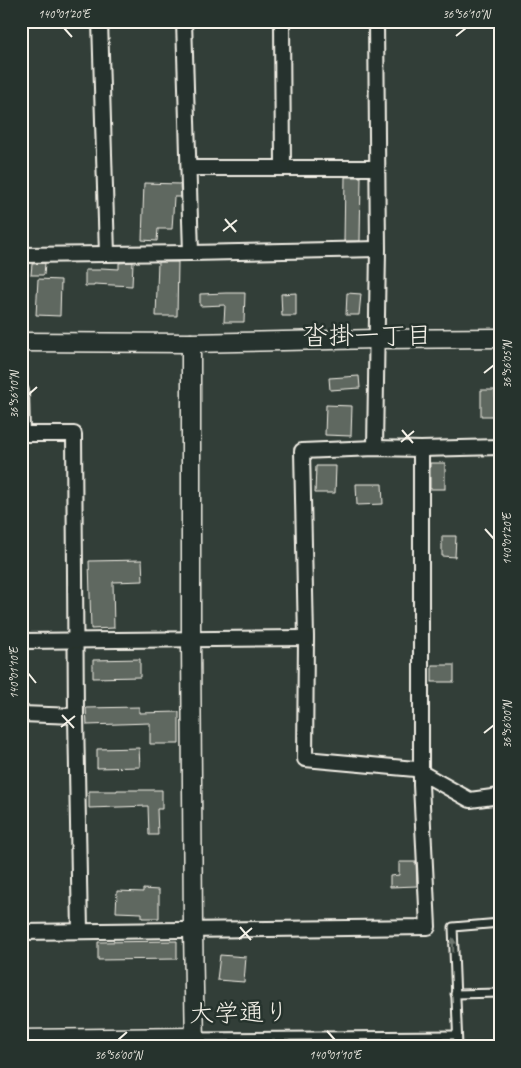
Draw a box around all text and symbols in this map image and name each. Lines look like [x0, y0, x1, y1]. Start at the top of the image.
text: 140°01'20"E [38, 6, 92, 22]
text: 36°56'10"N [442, 6, 491, 22]
district label: 沓掛一丁目 [302, 319, 432, 352]
text: 36°56'05"N [499, 340, 515, 389]
text: 36°56'10"N [6, 370, 22, 419]
text: 140°01'20"E [499, 511, 515, 565]
text: 140°01'10"E [6, 645, 22, 699]
text: 36°56'00"N [499, 700, 515, 749]
one-way arrow [449, 937, 457, 953]
street label: 大学通り [189, 996, 289, 1030]
text: 36°56'00"N [94, 1047, 143, 1063]
text: 140°01'10"E [309, 1047, 363, 1063]

